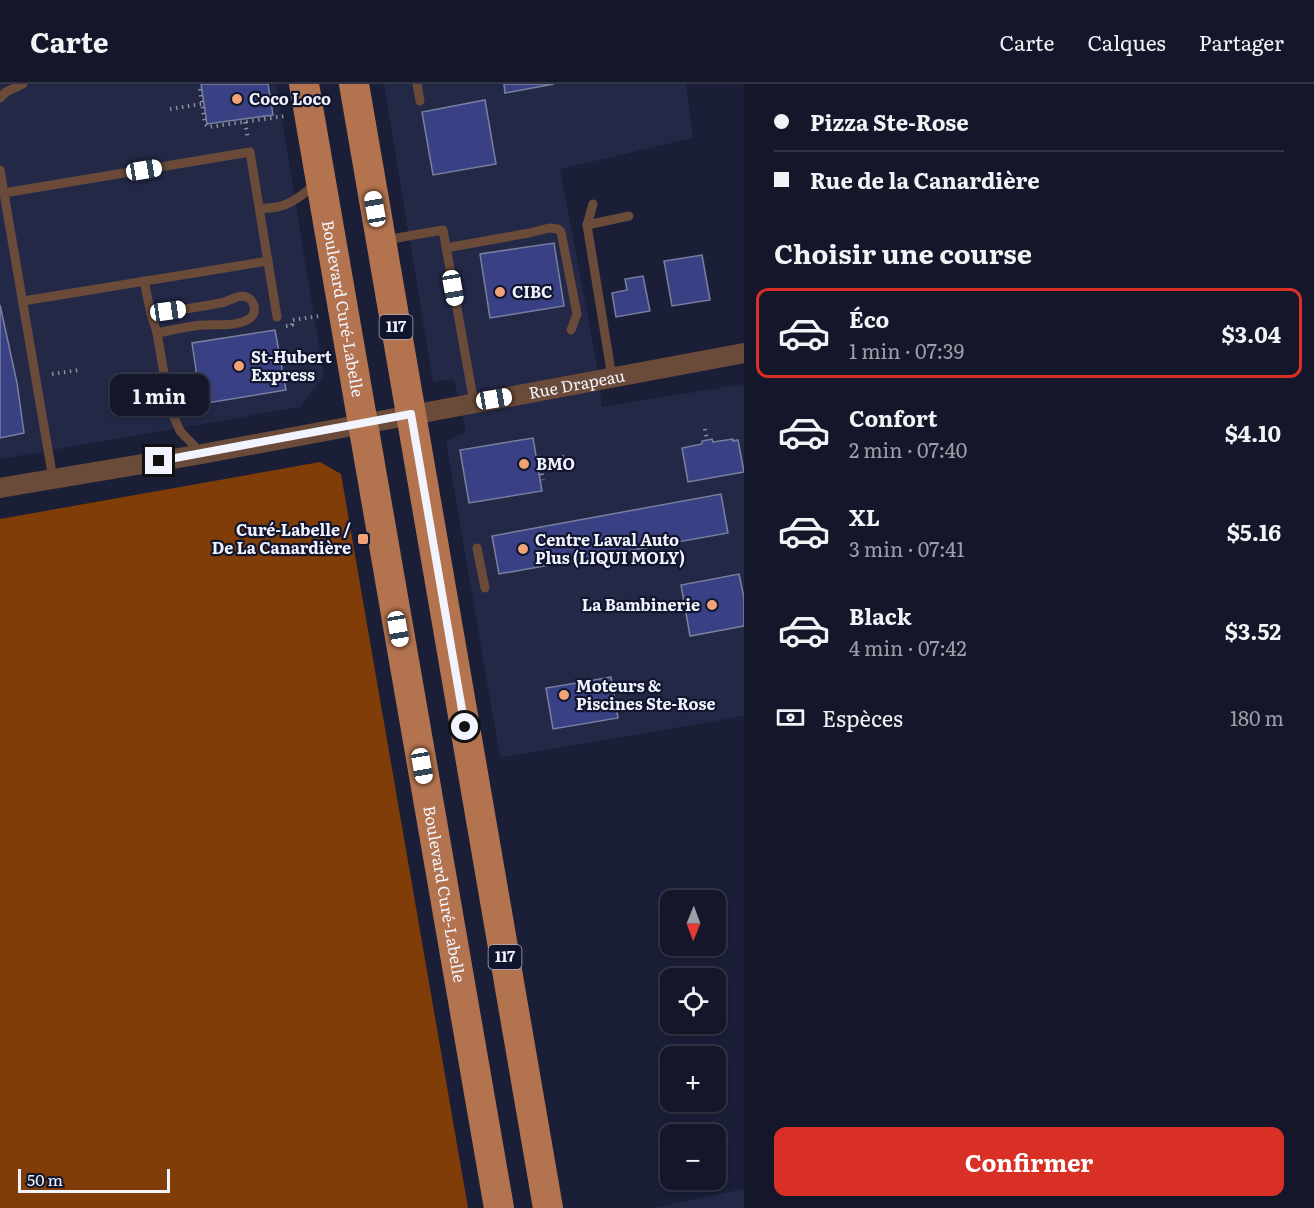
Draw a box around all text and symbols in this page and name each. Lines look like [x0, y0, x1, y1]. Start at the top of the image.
text: Carte [30, 20, 109, 62]
text: Carte [1000, 26, 1054, 57]
text: Calques [1087, 26, 1166, 57]
text: Partager [1199, 26, 1284, 57]
place label: Coco Loco [249, 86, 331, 110]
marker: Coco Loco [230, 92, 244, 106]
text: Pizza Ste-Rose [810, 105, 969, 138]
car [125, 158, 163, 182]
text: Rue de la Canardière [810, 163, 1040, 196]
car [363, 190, 387, 228]
street label: Boulevard Curé-Labelle [317, 218, 371, 399]
text: Choisir une course [774, 232, 1032, 272]
car [441, 269, 465, 307]
place label: CIBC [512, 279, 552, 303]
marker: CIBC [493, 285, 507, 299]
car [149, 300, 187, 322]
text: Éco [849, 302, 889, 335]
icon: car [777, 306, 831, 360]
road number: 117 [380, 315, 412, 339]
text: $3.04 [1222, 317, 1281, 350]
text: 1 min · 07:39 [849, 335, 964, 365]
place label: St-Hubert Express [251, 344, 332, 386]
marker: St-Hubert Express [232, 359, 246, 373]
street label: Rue Drapeau [526, 362, 627, 404]
callout: 1 min [110, 374, 208, 416]
text: 1 min [133, 380, 186, 410]
car [475, 387, 513, 411]
text: Confort [849, 401, 937, 434]
icon: car [777, 405, 831, 459]
text: $4.10 [1225, 416, 1281, 449]
text: 2 min · 07:40 [849, 434, 967, 464]
route end [145, 447, 172, 474]
place label: BMO [536, 451, 575, 475]
marker: BMO [517, 457, 531, 471]
text: XL [849, 500, 880, 533]
icon: car [777, 504, 831, 558]
text: $5.16 [1227, 515, 1281, 548]
place label: Curé-Labelle / De La Canardière [212, 517, 351, 559]
place label: Centre Laval Auto Plus (LIQUI MOLY) [535, 527, 685, 569]
marker: Curé-Labelle / De La Canardière [356, 532, 370, 546]
text: 3 min · 07:41 [849, 533, 965, 563]
marker: Centre Laval Auto Plus (LIQUI MOLY) [516, 542, 530, 556]
place label: La Bambinerie [582, 592, 700, 616]
marker: La Bambinerie [705, 598, 719, 612]
text: Black [849, 599, 911, 632]
icon: car [777, 603, 831, 657]
car [386, 610, 410, 648]
text: $3.52 [1225, 614, 1281, 647]
text: 4 min · 07:42 [849, 632, 967, 662]
place label: Moteurs & Piscines Ste-Rose [576, 673, 716, 715]
marker: Moteurs & Piscines Ste-Rose [557, 688, 571, 702]
icon: cash [774, 701, 807, 734]
text: Espèces [822, 701, 903, 734]
text: 180 m [1230, 702, 1284, 732]
route start [451, 713, 478, 740]
car [410, 747, 434, 785]
street label: Boulevard Curé-Labelle [418, 804, 473, 984]
north arrow [660, 890, 726, 956]
map controls [660, 890, 726, 1190]
road number: 117 [488, 945, 522, 969]
button: locate [660, 968, 726, 1034]
button: + [660, 1046, 726, 1112]
button: − [660, 1124, 726, 1190]
button: Confirmer [774, 1127, 1284, 1196]
scale bar [18, 1166, 170, 1194]
text: 50 m [27, 1167, 63, 1191]

